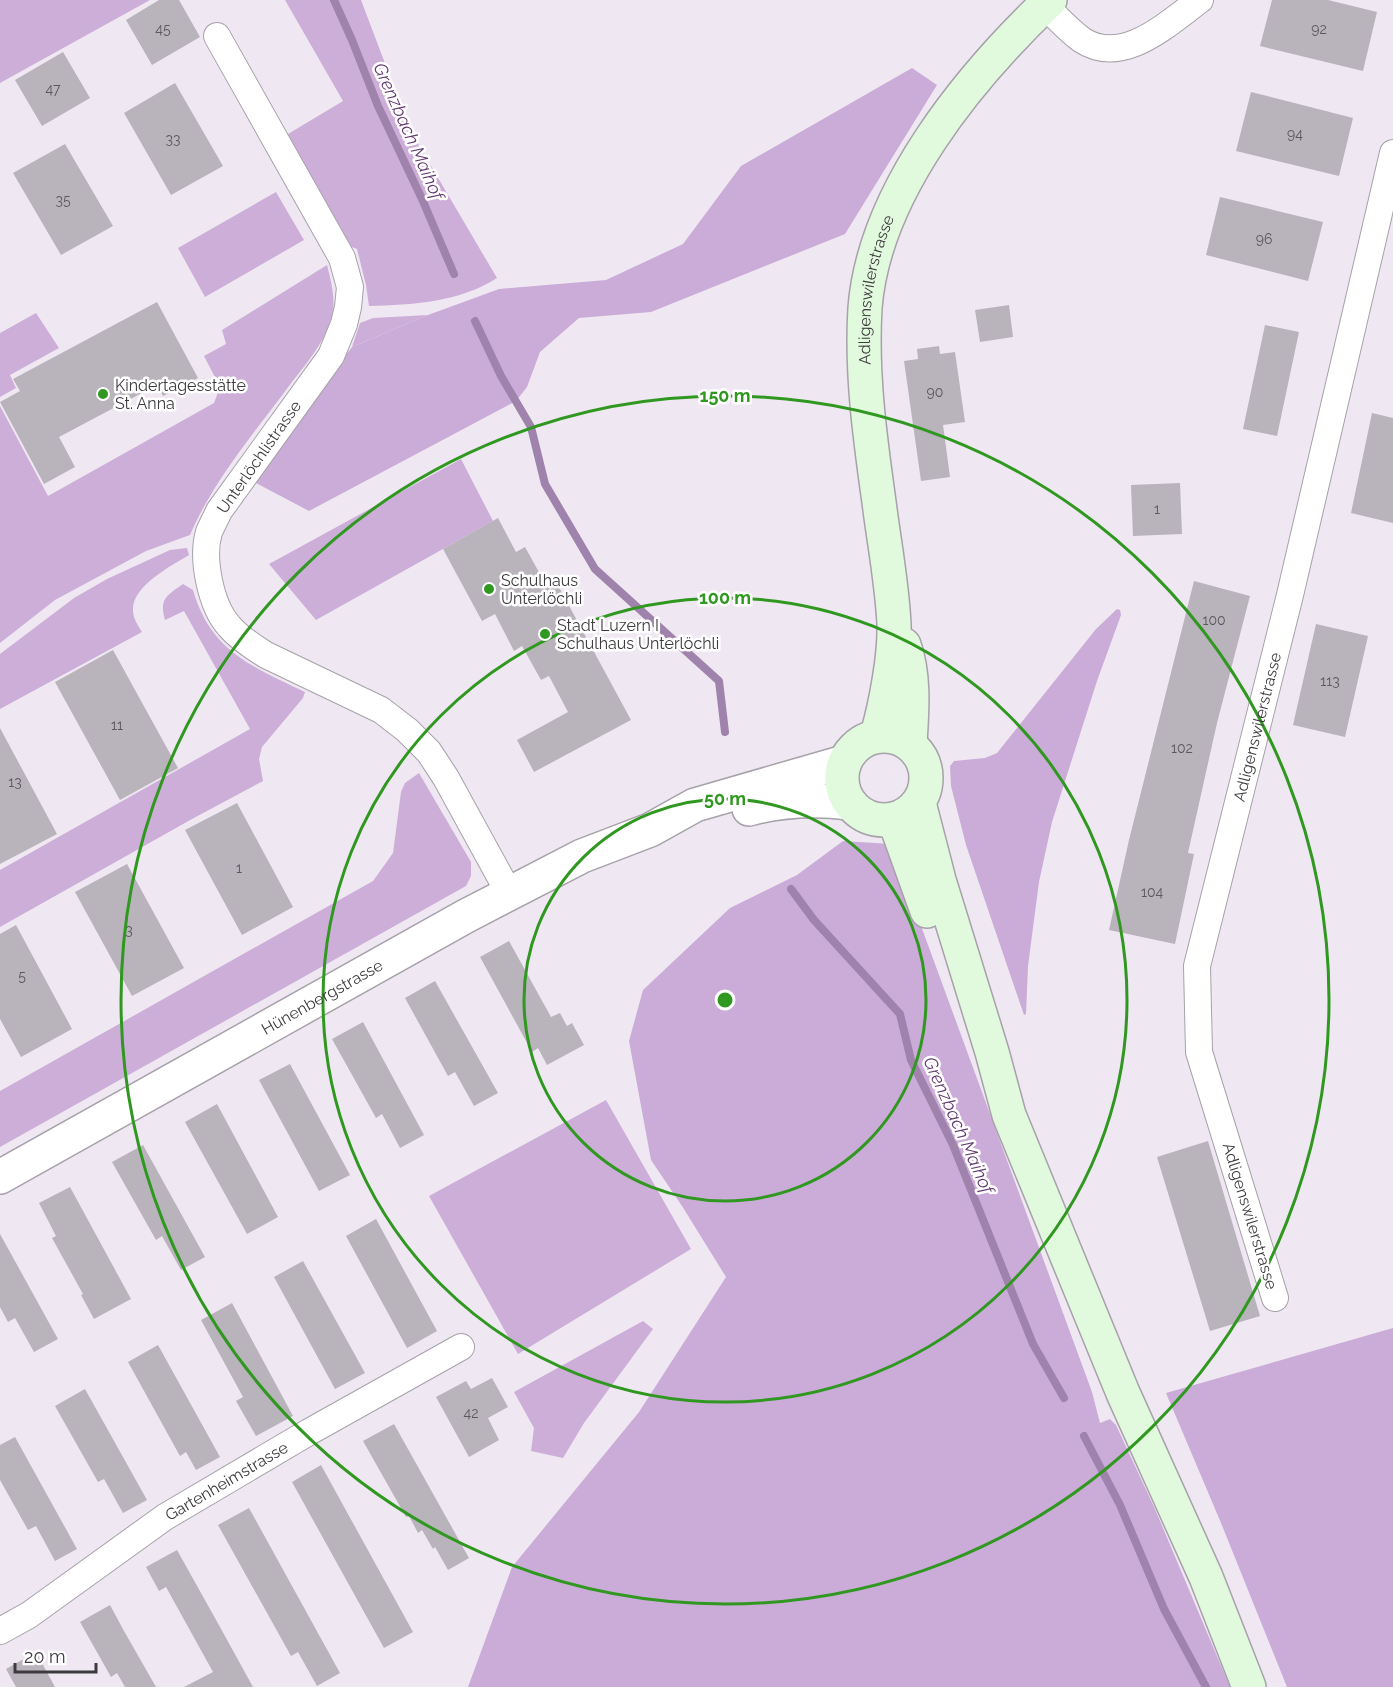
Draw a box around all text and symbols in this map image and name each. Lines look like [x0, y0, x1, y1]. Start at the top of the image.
house number: 45 [155, 21, 171, 37]
house number: 92 [1311, 21, 1327, 37]
water label: Grenzbach Maihof [369, 59, 449, 205]
house number: 47 [45, 81, 61, 97]
house number: 94 [1287, 126, 1303, 142]
house number: 33 [166, 131, 180, 147]
house number: 35 [55, 192, 71, 208]
street label: Adligenswilerstrasse [855, 212, 898, 365]
house number: 96 [1256, 231, 1272, 247]
place label: Kindertagesstätte St. Anna [115, 376, 246, 413]
house number: 90 [927, 384, 943, 400]
text: 150 m [700, 385, 751, 406]
marker: Kindertagesstätte St. Anna [96, 387, 110, 401]
street label: Unterlöchlistrasse [213, 397, 305, 517]
house number: 1 [1154, 501, 1160, 517]
place label: Schulhaus Unterlöchli [501, 571, 582, 608]
marker: Schulhaus Unterlöchli [482, 582, 496, 596]
text: 100 m [699, 587, 751, 608]
house number: 100 [1202, 612, 1226, 628]
place label: Stadt Luzern I Schulhaus Unterlöchli [557, 616, 719, 653]
marker: Stadt Luzern I Schulhaus Unterlöchli [538, 627, 552, 641]
street label: Adligenswilerstrasse [1229, 650, 1285, 803]
house number: 113 [1320, 673, 1340, 689]
house number: 11 [111, 717, 123, 733]
house number: 102 [1171, 740, 1193, 756]
house number: 13 [8, 774, 22, 790]
text: 50 m [704, 788, 746, 809]
house number: 1 [236, 860, 242, 876]
house number: 104 [1141, 884, 1163, 900]
house number: 3 [125, 922, 133, 938]
street label: Hünenbergstrasse [258, 955, 386, 1038]
house number: 5 [18, 968, 26, 984]
centre of rings [715, 990, 735, 1010]
water label: Grenzbach Maihof [919, 1053, 999, 1199]
street label: Adligenswilerstrasse [1219, 1140, 1281, 1292]
house number: 42 [464, 1405, 478, 1421]
street label: Gartenheimstrasse [162, 1437, 291, 1524]
scale bar [15, 1636, 96, 1674]
text: 20 m [24, 1646, 66, 1667]

